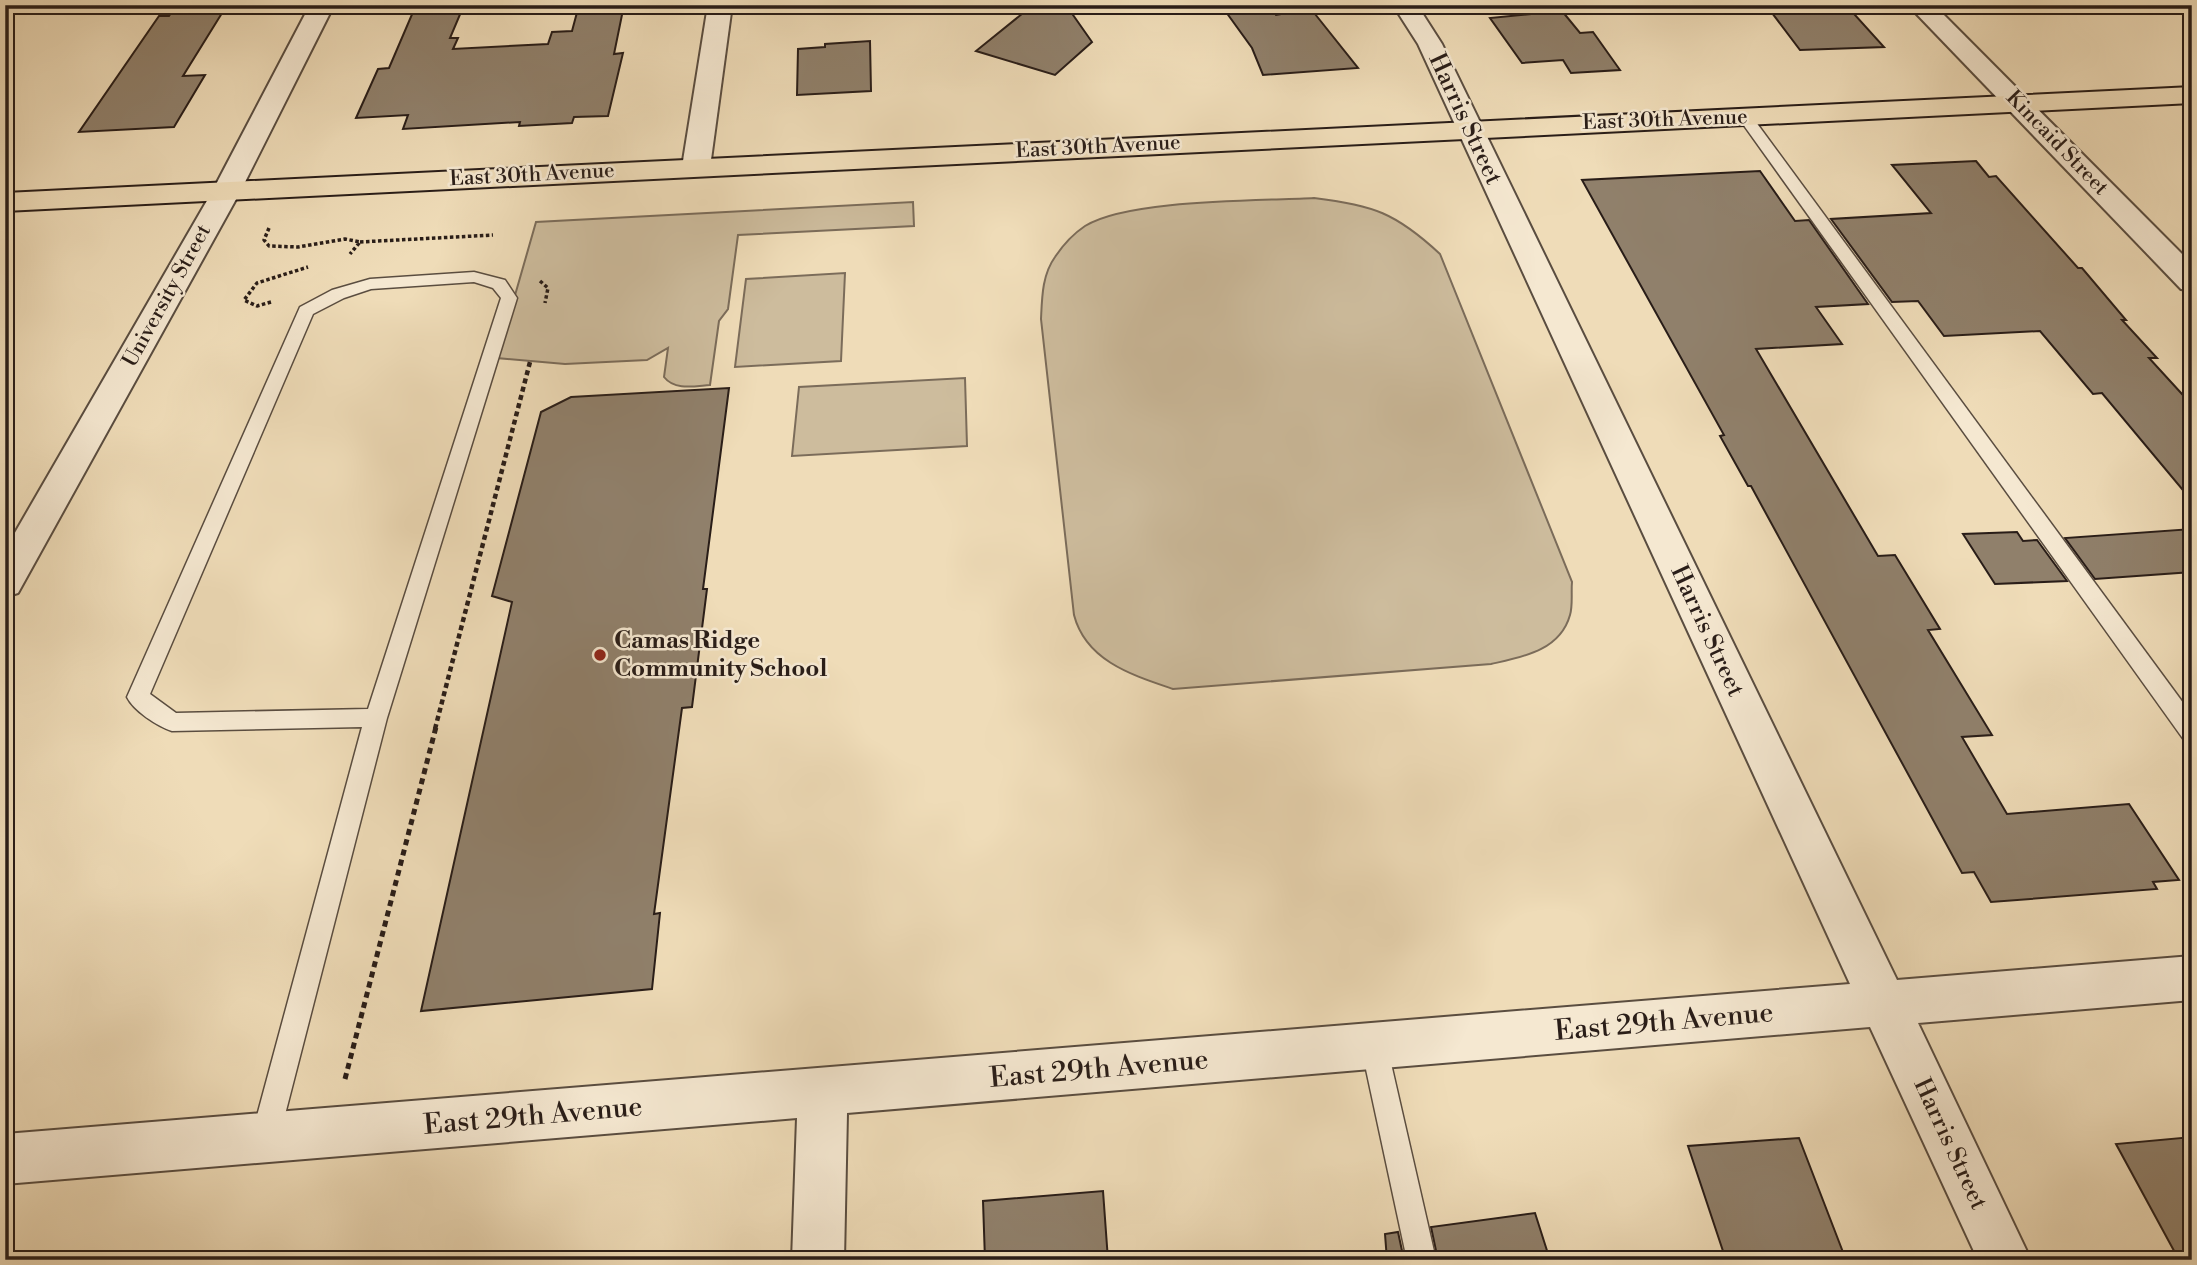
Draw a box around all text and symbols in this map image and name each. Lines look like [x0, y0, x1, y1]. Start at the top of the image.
street label: Harris Street [1421, 48, 1509, 190]
street label: Kincaid Street [2000, 85, 2114, 201]
street label: East 30th Avenue [1582, 104, 1748, 136]
street label: East 30th Avenue [1015, 130, 1181, 164]
street label: East 30th Avenue [449, 158, 615, 192]
street label: University Street [117, 220, 217, 372]
street label: Harris Street [1663, 560, 1751, 702]
place label: Camas Ridge Community School [614, 626, 827, 684]
marker: Camas Ridge Community School [592, 647, 608, 663]
street label: East 29th Avenue [1553, 995, 1775, 1049]
street label: East 29th Avenue [988, 1042, 1210, 1096]
street label: Harris Street [1906, 1073, 1994, 1215]
street label: East 29th Avenue [422, 1089, 644, 1143]

